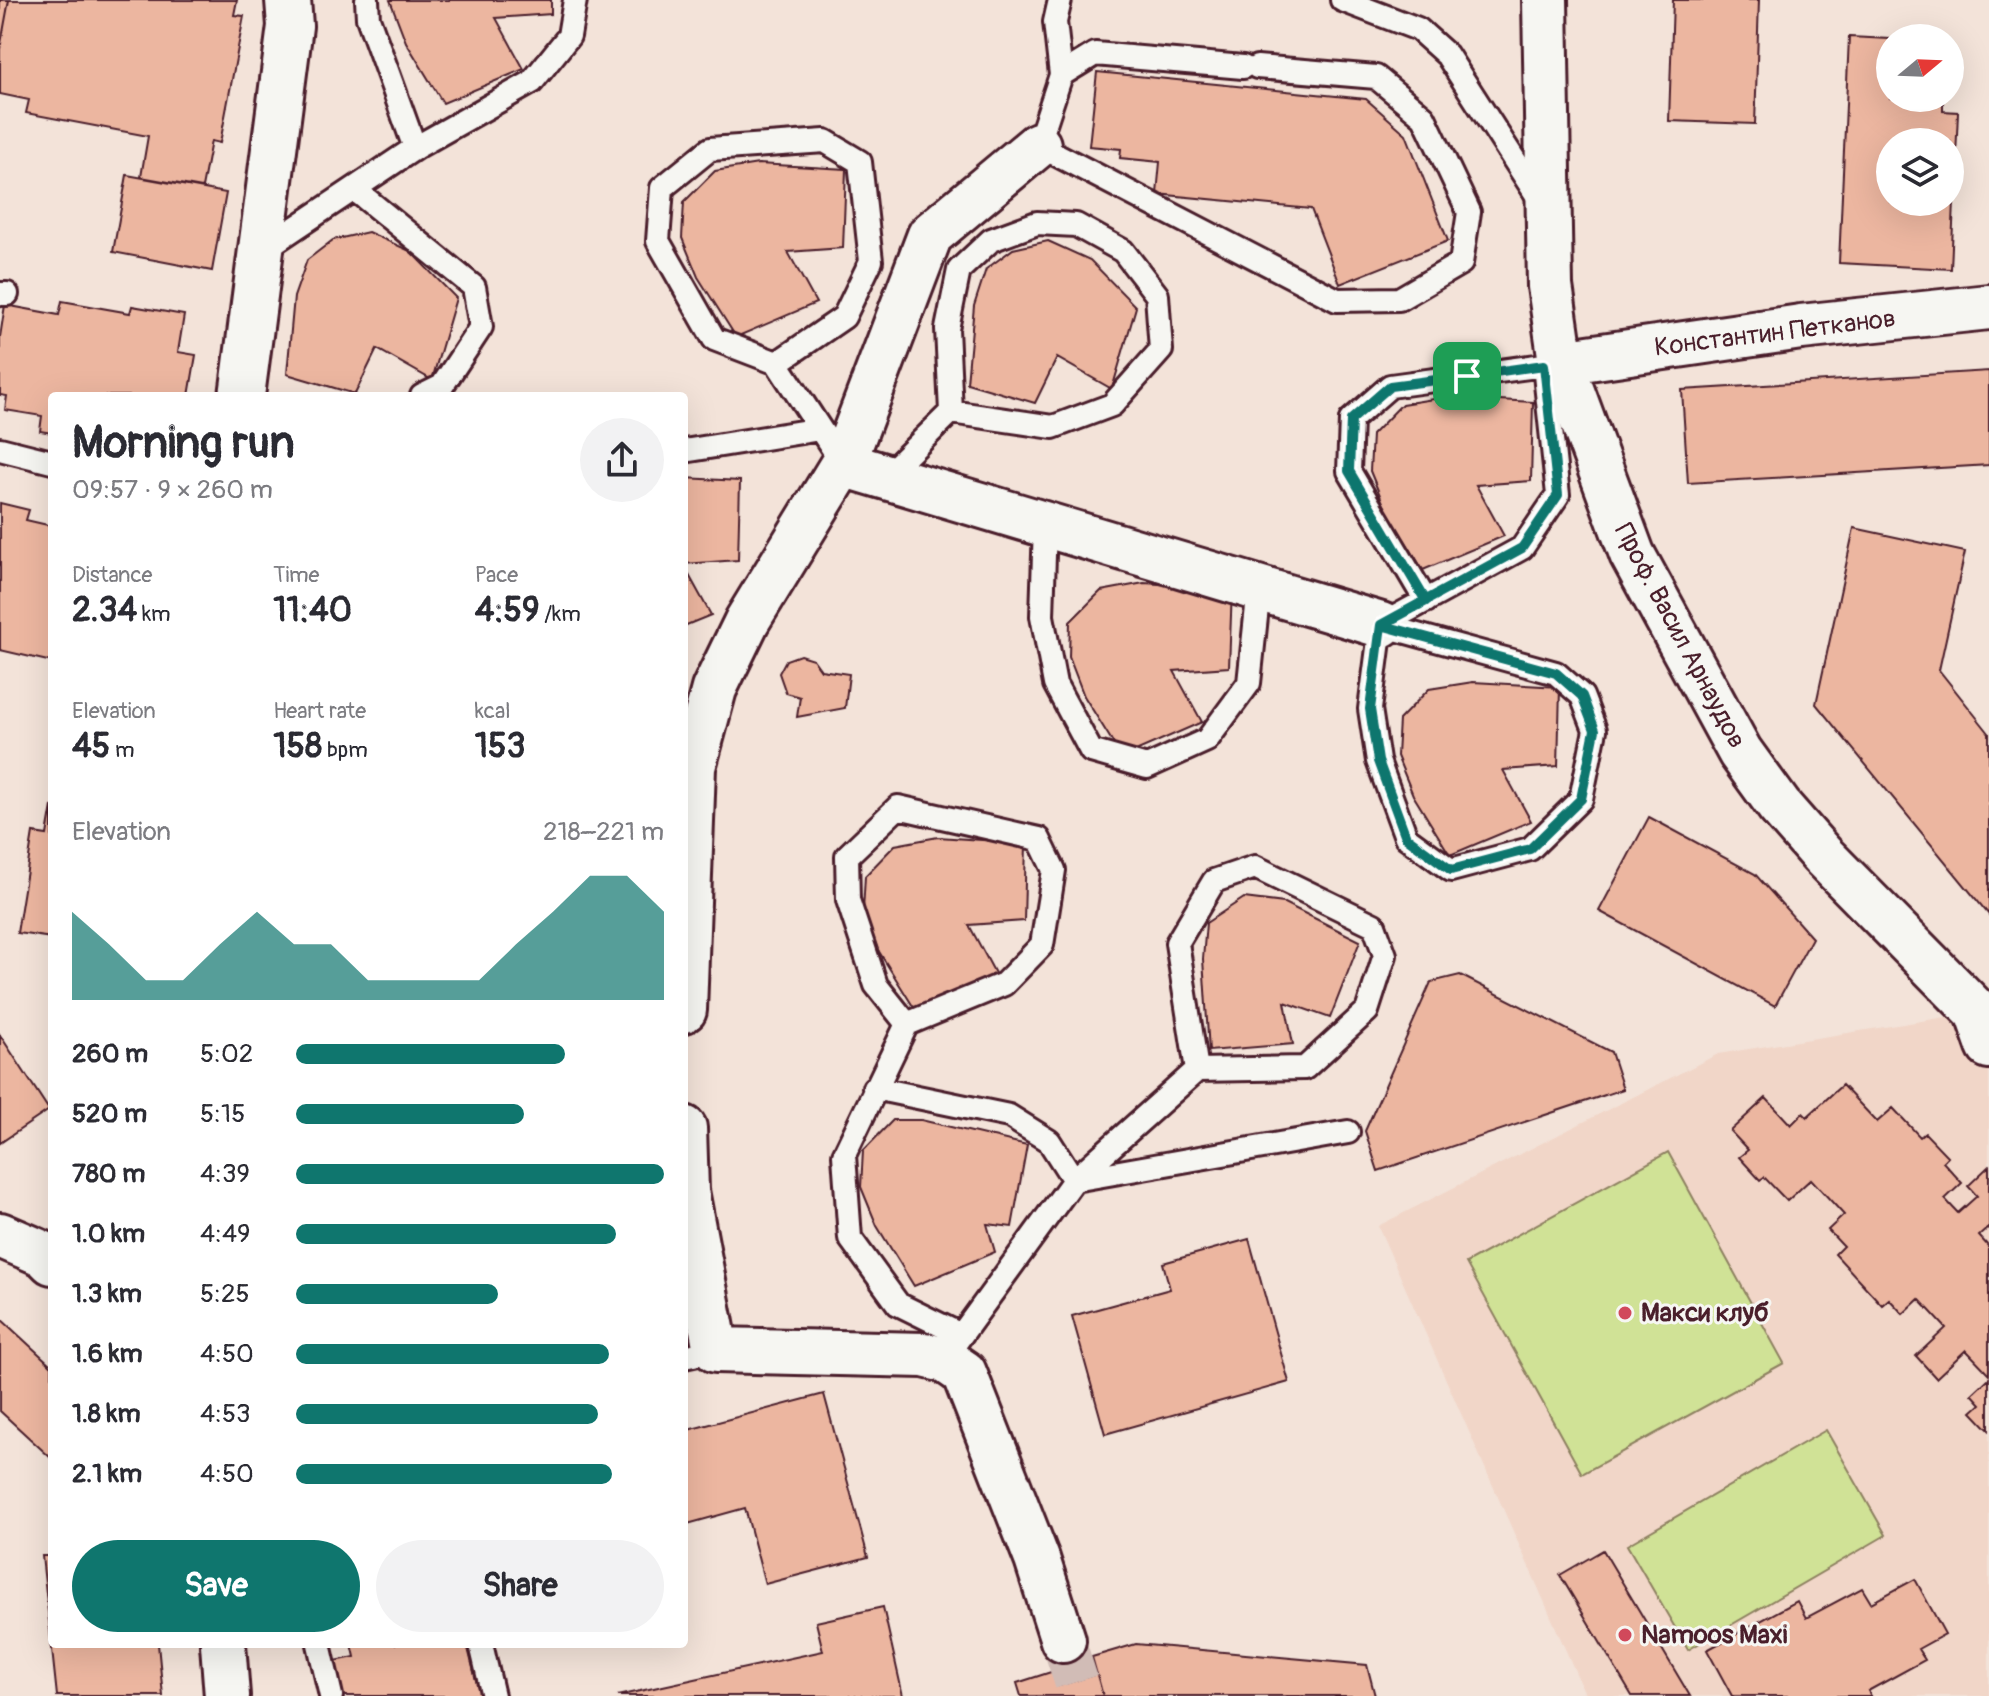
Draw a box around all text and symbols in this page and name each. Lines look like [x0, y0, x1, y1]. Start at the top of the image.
north arrow [1876, 24, 1964, 112]
map controls [1876, 24, 1964, 216]
button: layers [1876, 128, 1964, 216]
street label: Константин Петканов [1653, 302, 1897, 364]
pin [1433, 342, 1501, 410]
icon: arrive [1445, 354, 1489, 398]
text: Morning run [72, 416, 295, 471]
button: share [580, 418, 664, 502]
text: 09:57 · 9 × 260 m [72, 474, 273, 506]
street label: Проф. Васил Арнаудов [1607, 518, 1753, 754]
text: Distance [72, 561, 152, 589]
text: Time [273, 561, 319, 589]
text: Pace [475, 561, 518, 589]
text: 2.34 [72, 589, 137, 632]
text: 11:40 [273, 589, 352, 632]
text: 4:59 [475, 589, 539, 632]
text: km [137, 600, 171, 628]
text: /km [539, 600, 581, 628]
text: Elevation [72, 697, 156, 725]
text: Heart rate [273, 697, 366, 725]
text: kcal [475, 697, 510, 725]
text: 45 [72, 725, 110, 768]
text: 158 [273, 725, 322, 768]
text: 153 [475, 725, 525, 768]
text: m [110, 736, 134, 764]
text: bpm [322, 736, 368, 764]
text: Elevation [72, 816, 171, 848]
text: 218–221 m [543, 816, 664, 848]
text: 260 m [72, 1038, 148, 1070]
text: 5:02 [200, 1038, 253, 1070]
text: 520 m [72, 1098, 147, 1130]
text: 5:15 [200, 1098, 245, 1130]
text: 780 m [72, 1158, 145, 1190]
text: 4:39 [200, 1158, 250, 1190]
text: 1.0 km [72, 1218, 145, 1250]
text: 4:49 [200, 1218, 251, 1250]
text: 1.3 km [72, 1278, 142, 1310]
text: 5:25 [200, 1278, 250, 1310]
place label: Макси клуб [1641, 1297, 1769, 1329]
marker: Макси клуб [1616, 1304, 1634, 1322]
text: 1.6 km [72, 1338, 143, 1370]
text: 4:50 [200, 1338, 254, 1370]
text: 1.8 km [72, 1398, 141, 1430]
text: 4:53 [200, 1398, 251, 1430]
text: 2.1 km [72, 1458, 142, 1490]
text: 4:50 [200, 1458, 254, 1490]
button: Save [72, 1540, 360, 1632]
button: Share [376, 1540, 664, 1632]
place label: Namoos Maxi [1641, 1619, 1788, 1651]
marker: Namoos Maxi [1616, 1626, 1634, 1644]

